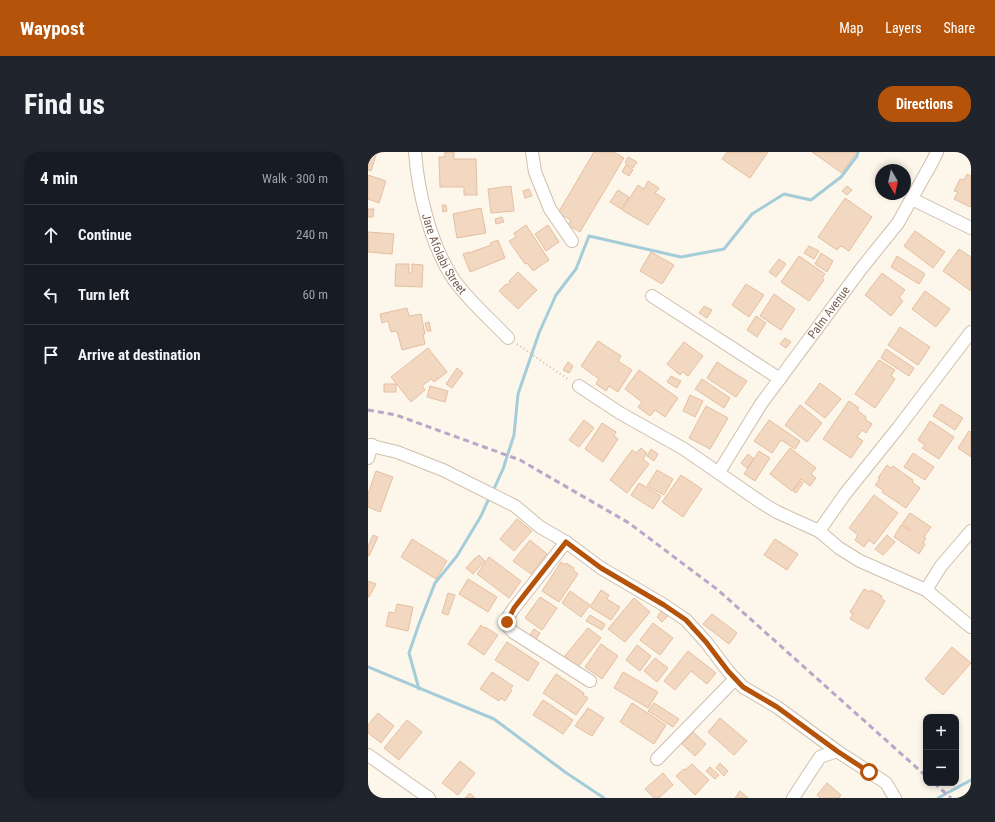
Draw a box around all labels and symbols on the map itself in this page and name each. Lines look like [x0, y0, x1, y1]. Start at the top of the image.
north arrow [875, 164, 911, 200]
street label: Jare Afolabi Street [419, 212, 470, 297]
street label: Palm Avenue [805, 283, 853, 341]
route end [498, 613, 516, 631]
route start [860, 763, 878, 781]

